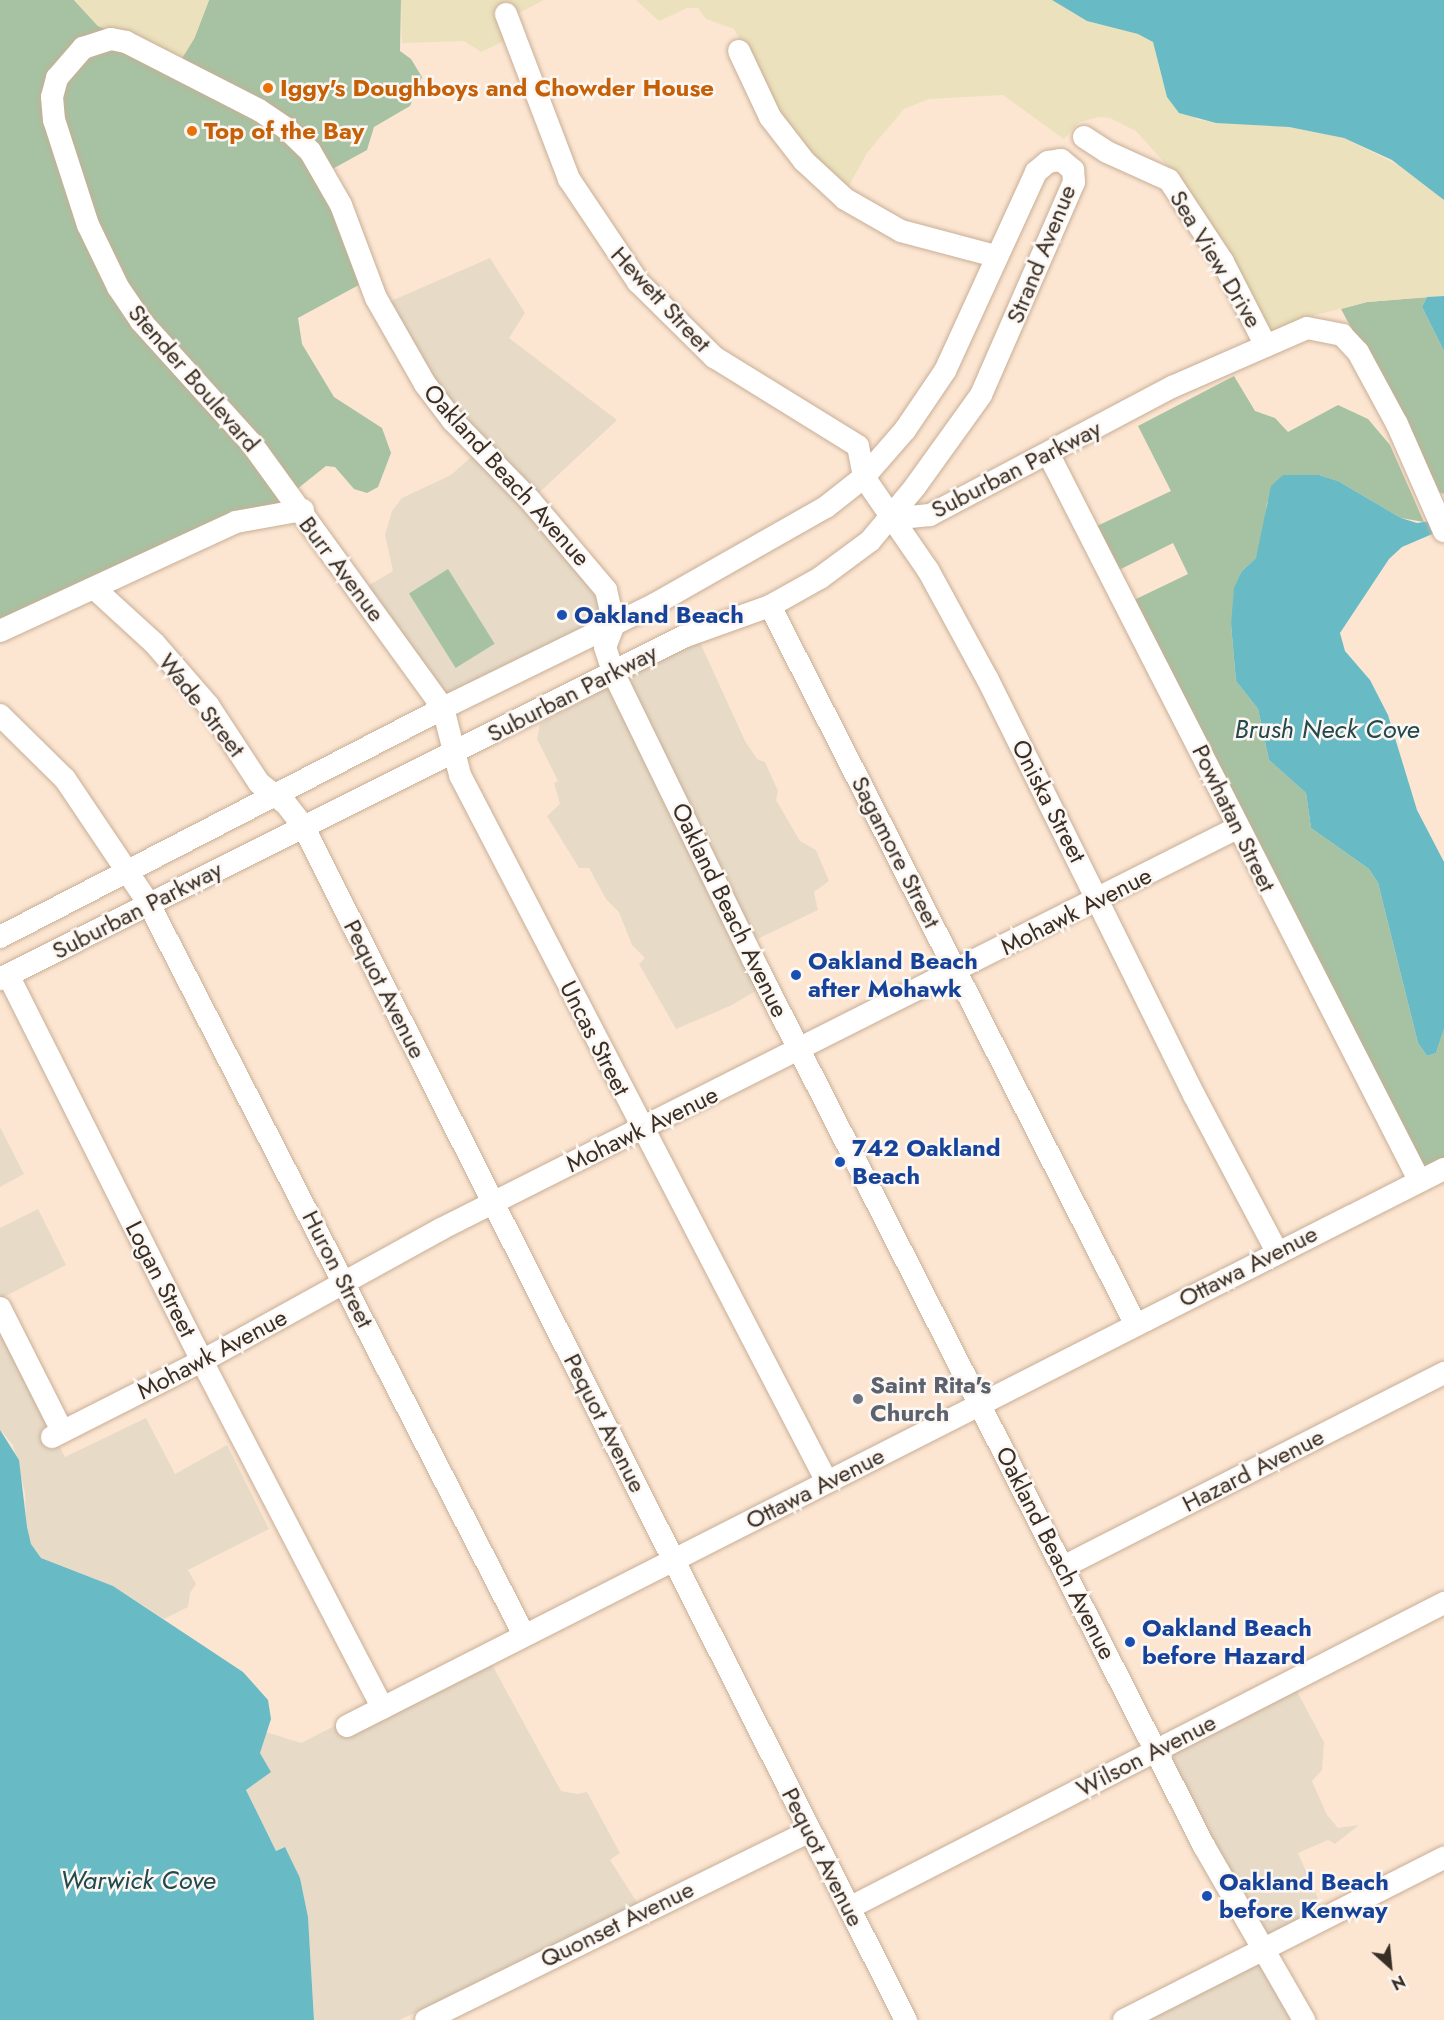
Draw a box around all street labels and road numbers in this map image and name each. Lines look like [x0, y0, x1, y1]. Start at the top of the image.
street label: Strand Avenue [1000, 180, 1082, 328]
street label: Sea View Drive [1164, 185, 1268, 333]
street label: Hewett Street [605, 240, 717, 358]
street label: Stender Boulevard [122, 298, 266, 458]
street label: Oakland Beach Avenue [418, 378, 596, 572]
street label: Suburban Parkway [926, 414, 1106, 524]
street label: Burr Avenue [293, 511, 391, 627]
street label: Suburban Parkway [482, 638, 662, 748]
street label: Wade Street [153, 648, 251, 762]
street label: Oniska Street [1006, 735, 1092, 867]
street label: Powhatan Street [1186, 740, 1282, 896]
street label: Sagamore Street [845, 771, 947, 933]
street label: Oakland Beach Avenue [666, 798, 794, 1022]
street label: Suburban Parkway [47, 855, 227, 965]
street label: Mohawk Avenue [996, 861, 1156, 961]
street label: Pequot Avenue [338, 915, 432, 1063]
street label: Uncas Street [554, 976, 636, 1100]
street label: Mohawk Avenue [561, 1080, 723, 1178]
street label: Huron Street [296, 1206, 380, 1332]
street label: Logan Street [120, 1216, 202, 1342]
street label: Ottawa Avenue [1174, 1219, 1322, 1313]
street label: Mohawk Avenue [132, 1302, 292, 1406]
street label: Pequot Avenue [558, 1349, 652, 1497]
street label: Hazard Avenue [1177, 1422, 1329, 1518]
street label: Ottawa Avenue [741, 1441, 889, 1535]
street label: Oakland Beach Avenue [990, 1442, 1122, 1664]
street label: Wilson Avenue [1071, 1707, 1221, 1803]
street label: Pequot Avenue [776, 1783, 870, 1931]
street label: Quonset Avenue [536, 1874, 698, 1974]

